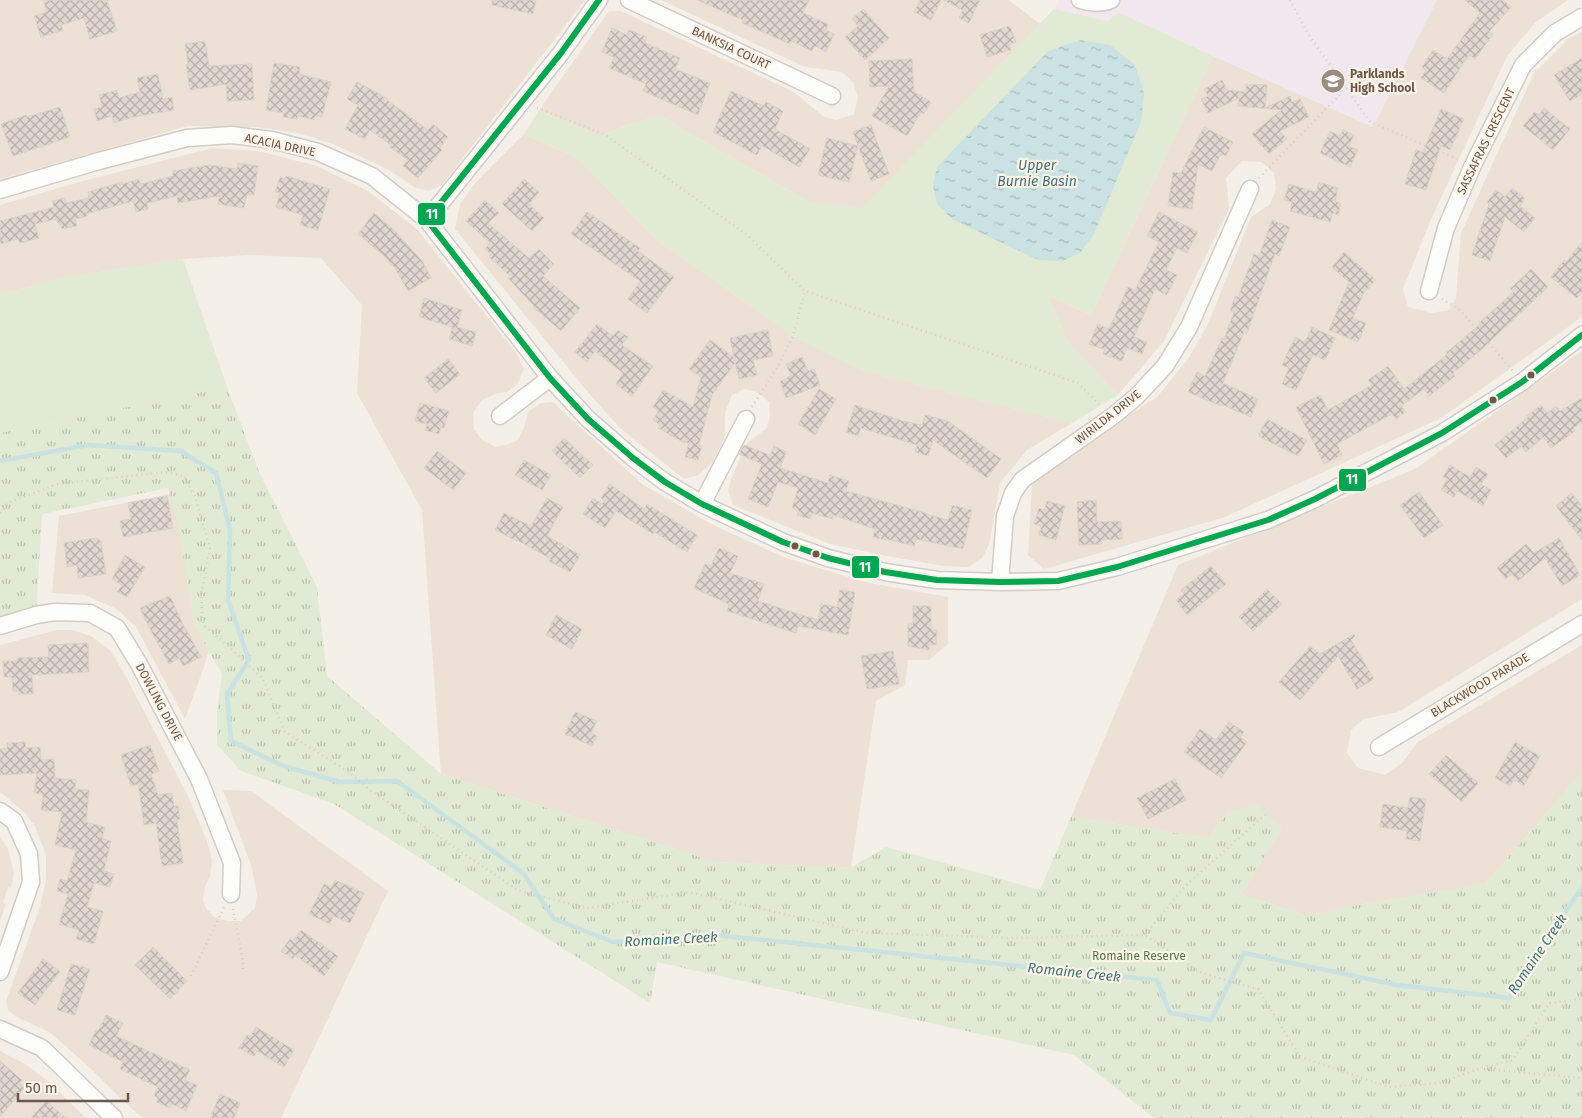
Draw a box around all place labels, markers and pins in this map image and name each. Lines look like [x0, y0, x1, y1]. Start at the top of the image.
place label: Parklands High School [1350, 67, 1415, 95]
school or university icon: Parklands High School [1320, 68, 1346, 94]
unlabelled marker [1526, 370, 1536, 380]
unlabelled marker [1488, 395, 1498, 405]
unlabelled marker [790, 541, 800, 551]
unlabelled marker [811, 549, 821, 559]

